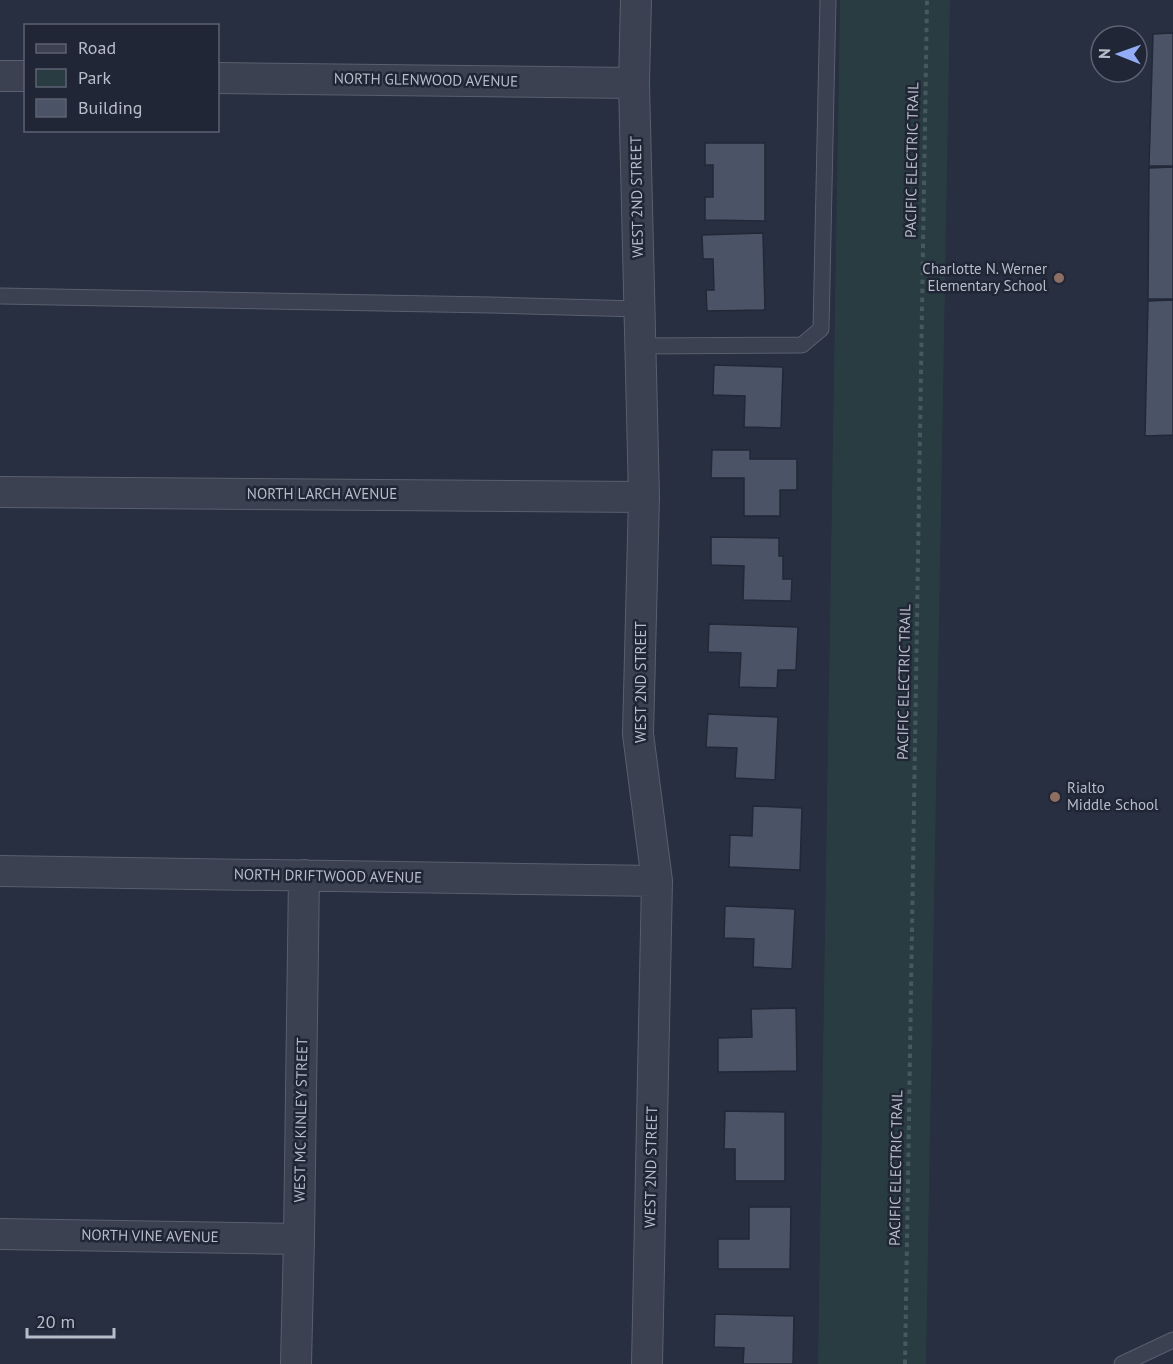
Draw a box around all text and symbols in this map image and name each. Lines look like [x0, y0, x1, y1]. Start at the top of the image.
legend [24, 24, 219, 132]
north arrow [1089, 24, 1149, 84]
text: Road [78, 36, 116, 59]
text: N [1094, 48, 1114, 59]
text: Park [78, 66, 111, 89]
street label: NORTH GLENWOOD AVENUE [334, 68, 518, 91]
street label: PACIFIC ELECTRIC TRAIL [901, 82, 922, 238]
text: Building [78, 96, 142, 119]
street label: WEST 2ND STREET [626, 135, 647, 258]
place label: Charlotte N. Werner Elementary School [922, 259, 1048, 295]
marker: Charlotte N. Werner Elementary School [1052, 271, 1066, 285]
street label: NORTH LARCH AVENUE [247, 484, 397, 503]
street label: PACIFIC ELECTRIC TRAIL [893, 604, 914, 760]
street label: WEST 2ND STREET [631, 620, 650, 743]
place label: Rialto Middle School [1067, 778, 1159, 814]
marker: Rialto Middle School [1048, 790, 1062, 804]
street label: NORTH DRIFTWOOD AVENUE [234, 864, 422, 887]
street label: WEST MC KINLEY STREET [290, 1037, 311, 1203]
street label: PACIFIC ELECTRIC TRAIL [885, 1090, 906, 1246]
street label: WEST 2ND STREET [640, 1105, 661, 1228]
street label: NORTH VINE AVENUE [81, 1225, 219, 1246]
scale bar [27, 1301, 114, 1339]
text: 20 m [36, 1310, 75, 1333]

